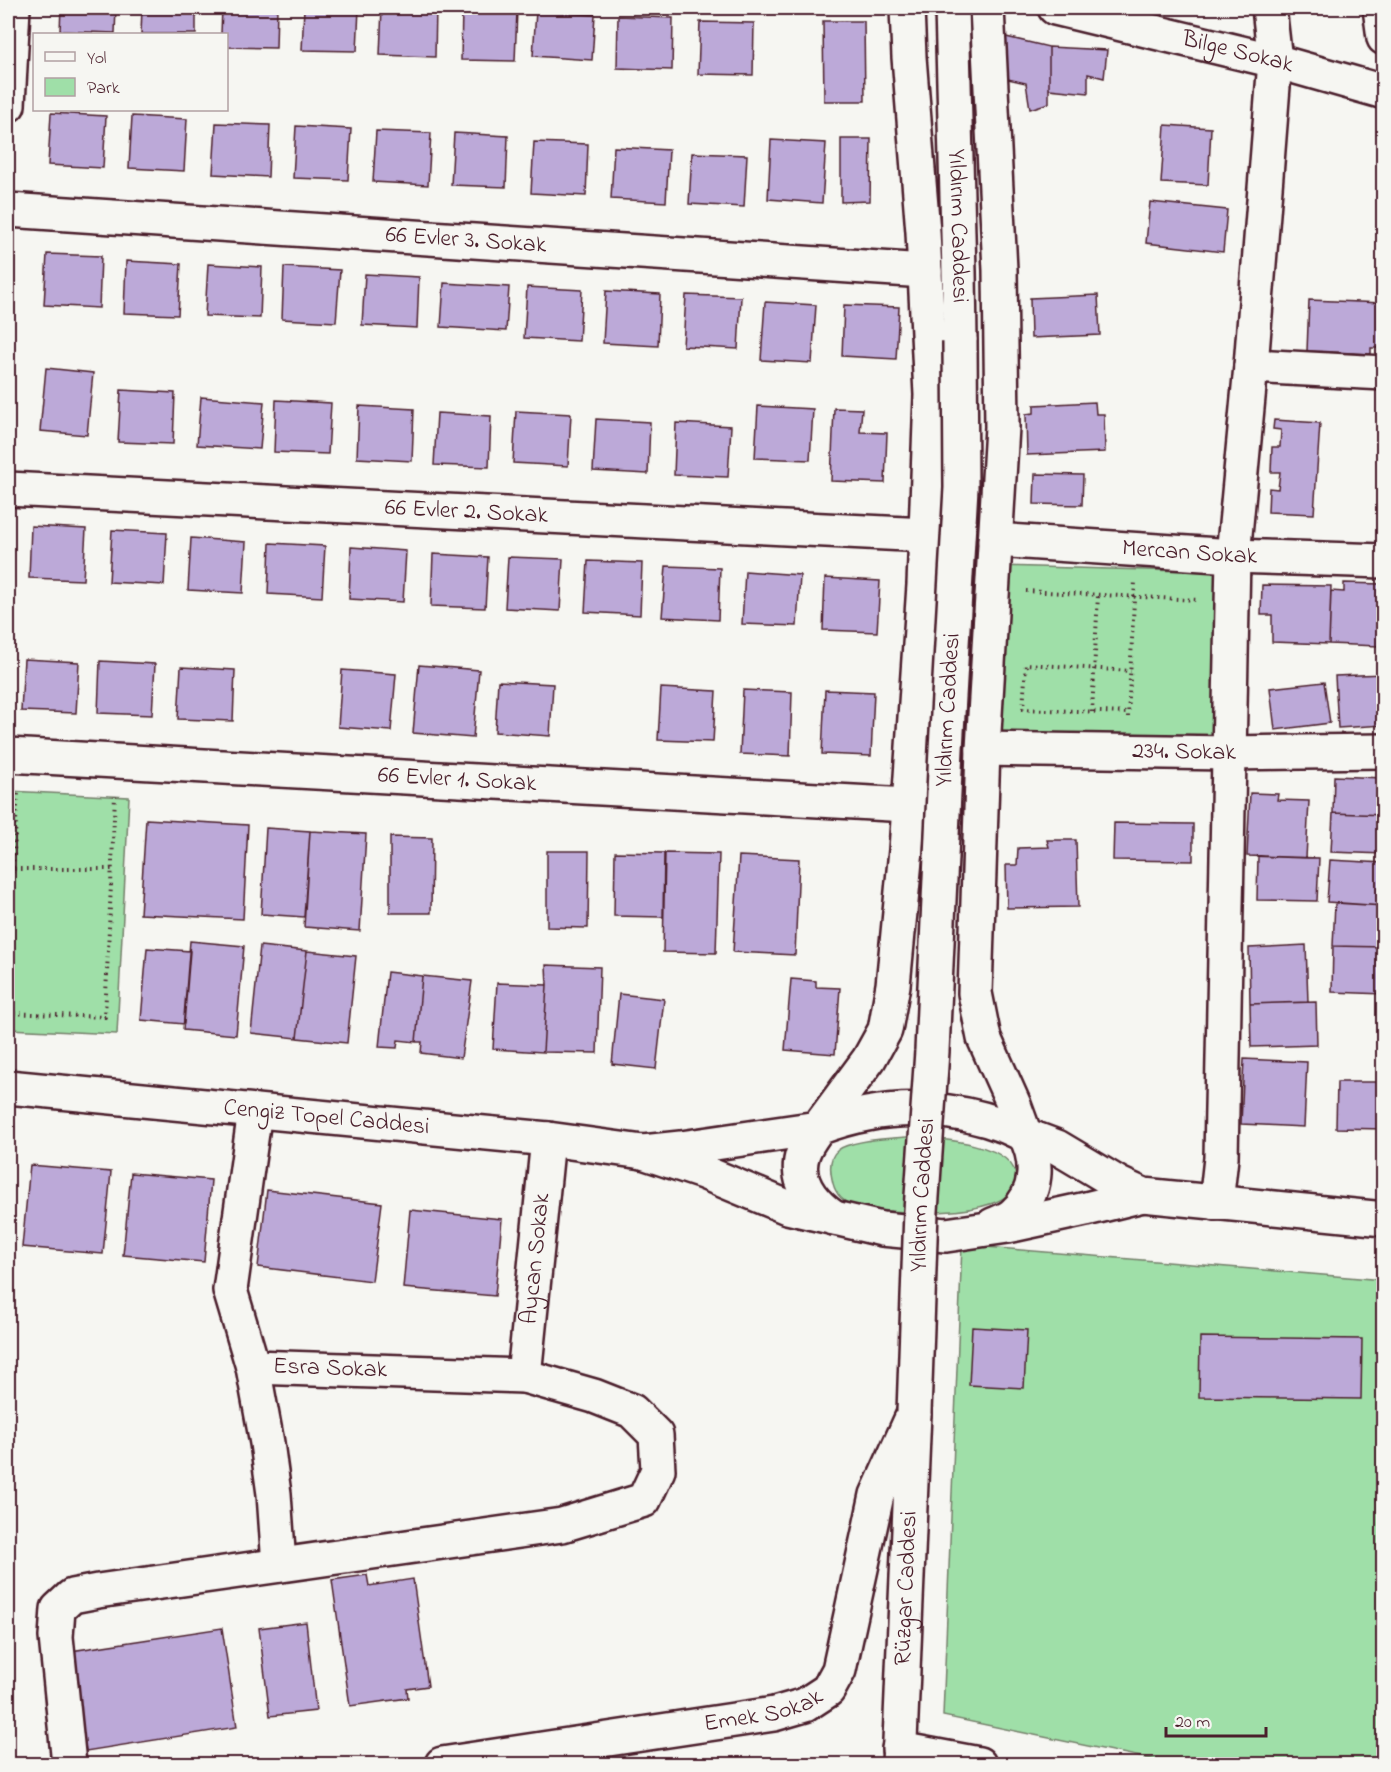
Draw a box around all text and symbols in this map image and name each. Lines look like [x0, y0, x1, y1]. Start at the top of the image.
street label: Bilge Sokak [1178, 22, 1298, 83]
legend [33, 33, 228, 111]
text: Yol [87, 46, 107, 72]
text: Park [87, 76, 120, 102]
street label: Yıldırım Caddesi [938, 148, 977, 303]
street label: 66 Evler 3. Sokak [384, 218, 548, 263]
street label: 66 Evler 2. Sokak [384, 490, 549, 534]
street label: Mercan Sokak [1121, 531, 1258, 574]
street label: Yıldırım Caddesi [927, 632, 970, 788]
street label: 234. Sokak [1132, 734, 1237, 771]
street label: 66 Evler 1. Sokak [377, 758, 538, 802]
street label: Cengiz Topel Caddesi [222, 1090, 431, 1145]
street label: Yıldırım Caddesi [901, 1117, 945, 1273]
street label: Aycan Sokak [512, 1191, 560, 1326]
street label: Esra Sokak [272, 1350, 388, 1389]
street label: Rüzgar Caddesi [886, 1510, 927, 1666]
street label: Emek Sokak [702, 1680, 831, 1742]
scale bar [1166, 1700, 1266, 1738]
text: 20 m [1175, 1710, 1210, 1736]

